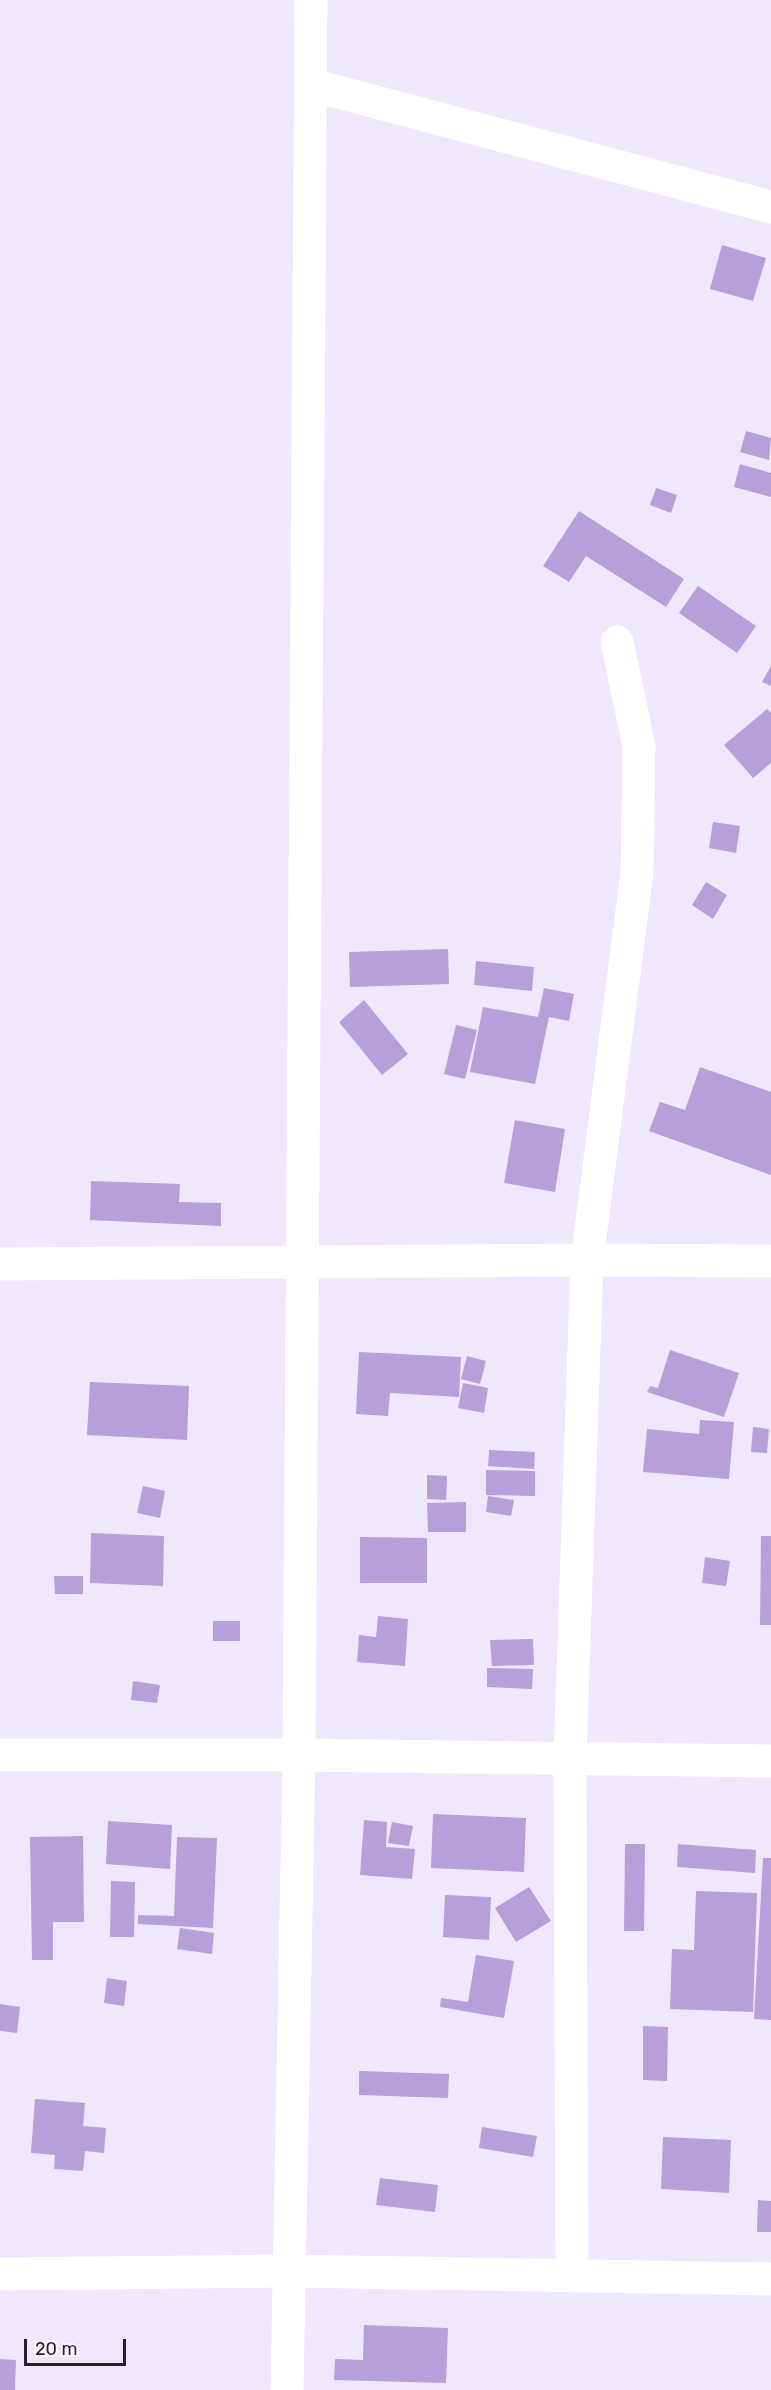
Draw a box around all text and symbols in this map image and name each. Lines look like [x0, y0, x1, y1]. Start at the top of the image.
scale bar [27, 2327, 129, 2365]
text: 20 m [35, 2338, 77, 2360]

